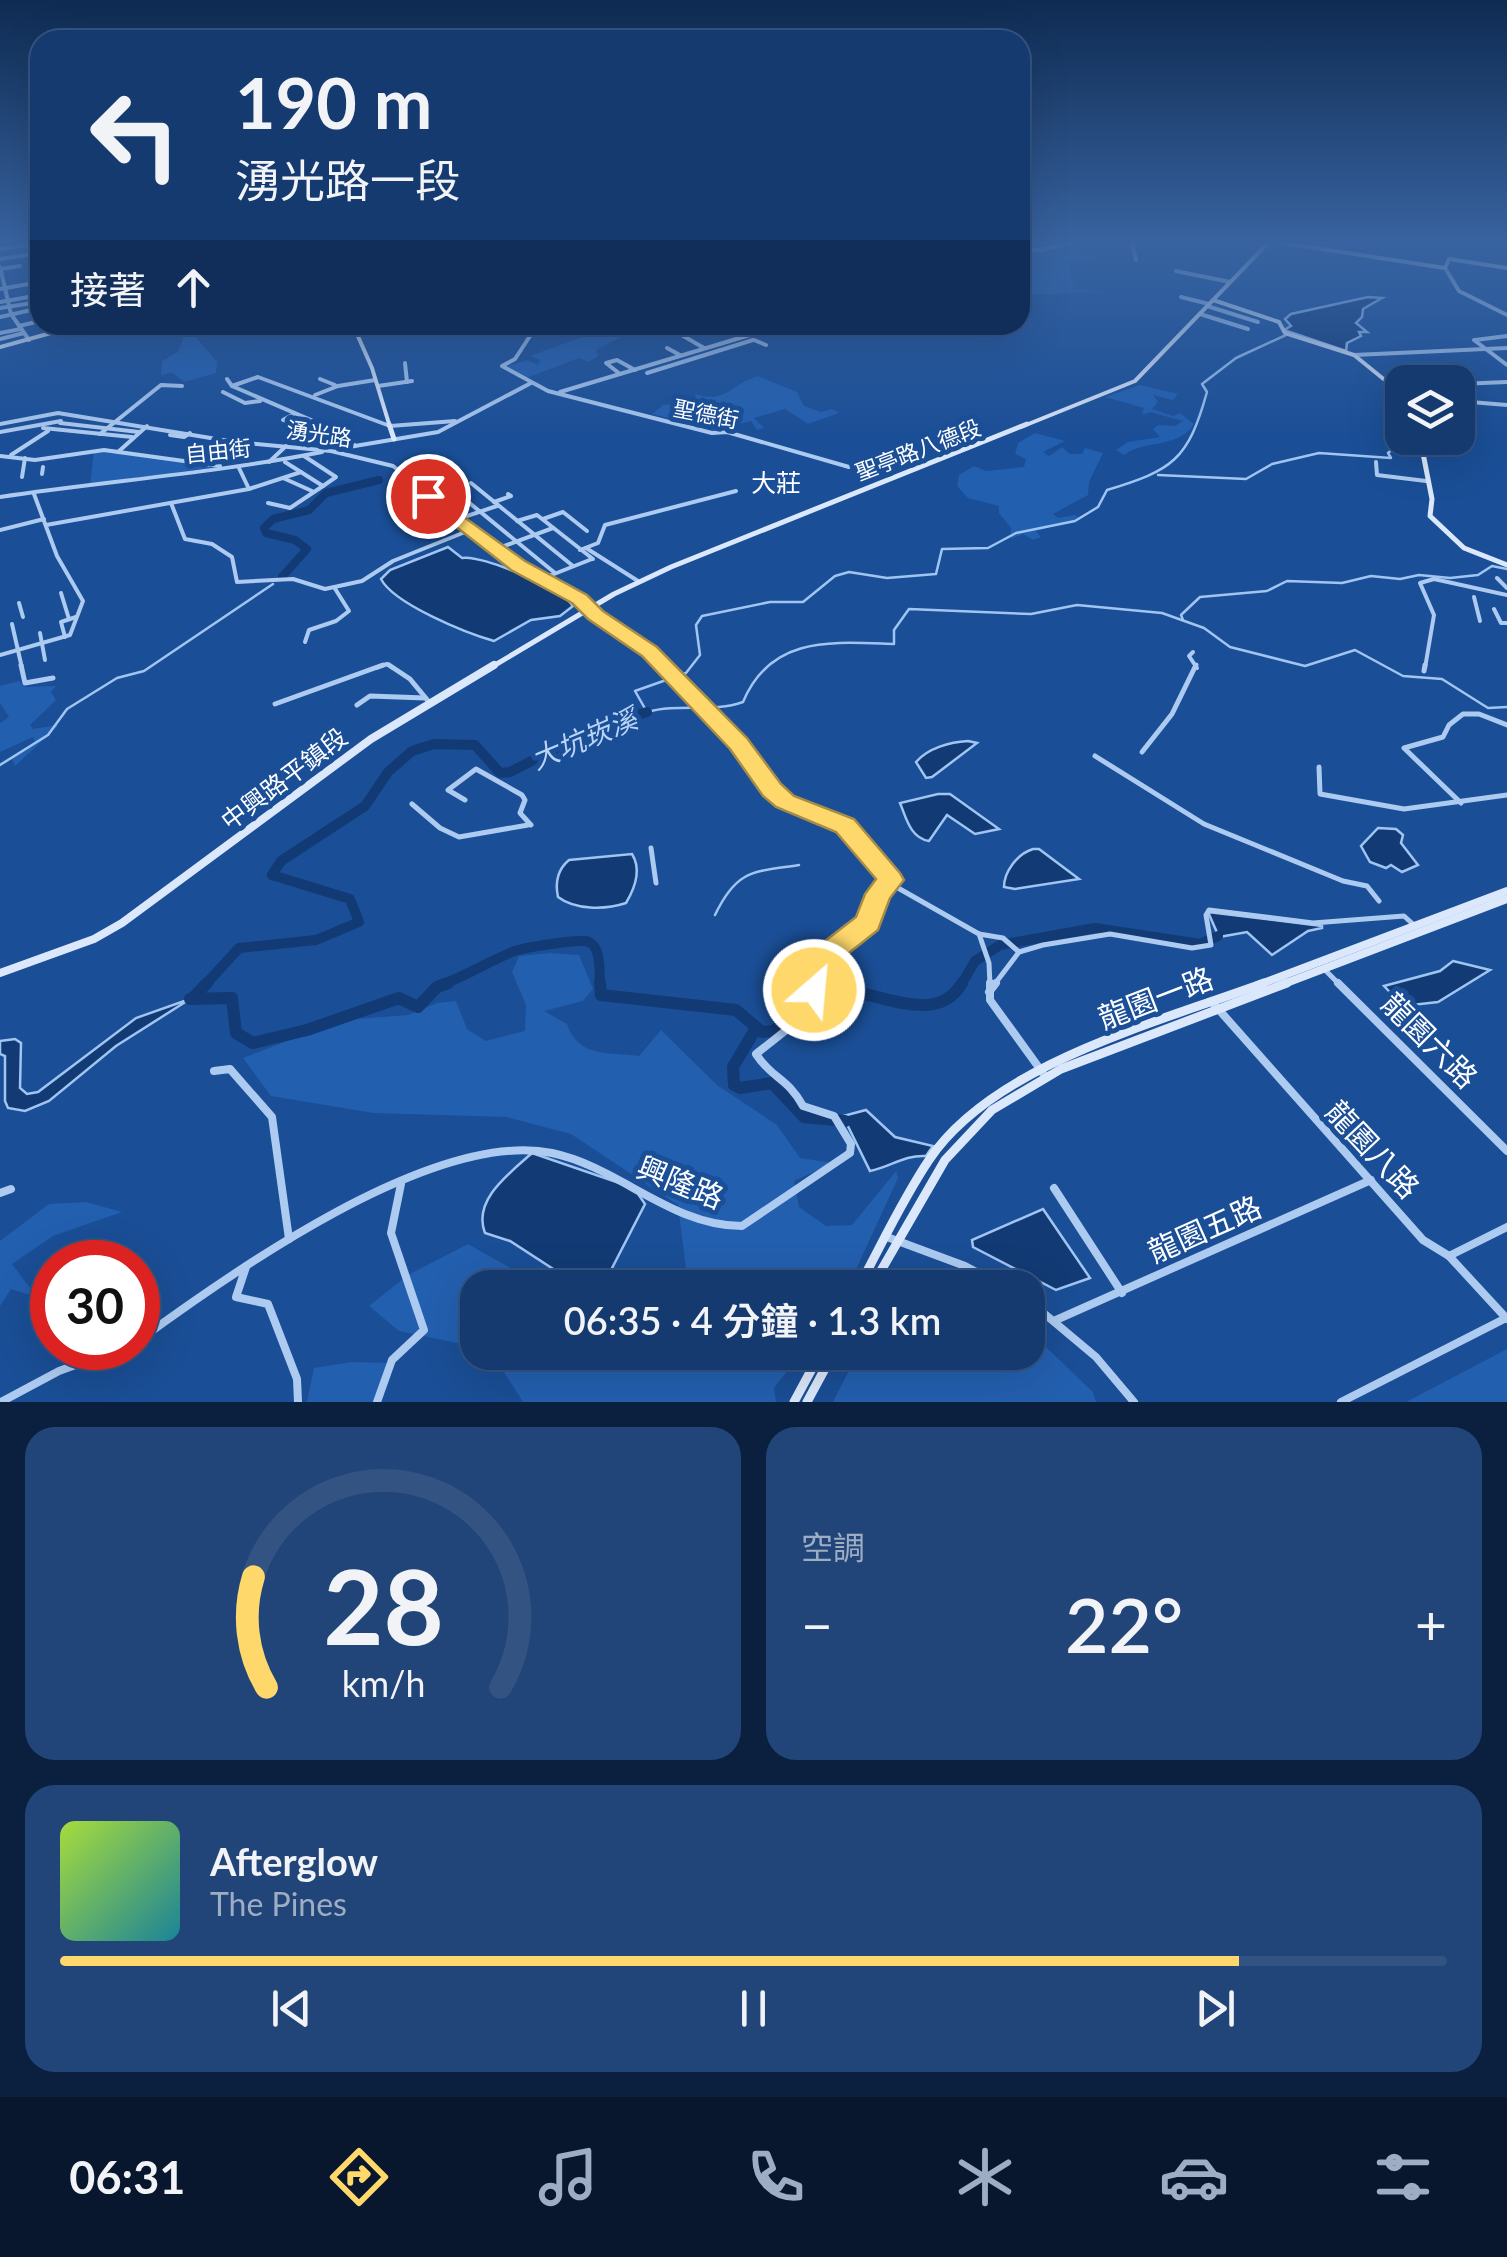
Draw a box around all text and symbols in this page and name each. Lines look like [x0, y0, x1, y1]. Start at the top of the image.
text: 190 m [235, 60, 432, 144]
icon: left [70, 70, 200, 200]
text: 湧光路一段 [235, 153, 460, 207]
icon: ahead [166, 260, 221, 315]
text: 接著 [70, 266, 146, 312]
map controls [1385, 365, 1475, 455]
button: layers [1385, 365, 1475, 455]
street label: 聖德街 [671, 394, 741, 433]
street label: 聖亭路八德段 [851, 413, 984, 486]
street label: 湧光路 [285, 416, 354, 451]
street label: 自由街 [184, 434, 252, 467]
pin [386, 454, 471, 539]
district label: 大莊 [751, 467, 801, 497]
icon: arrive [401, 469, 456, 524]
water label: 大坑崁溪 [525, 699, 645, 776]
street label: 中興路平鎮段 [214, 721, 352, 835]
position arrow [762, 938, 866, 1042]
street label: 龍園一路 [1093, 959, 1218, 1035]
street label: 龍園六路 [1375, 984, 1486, 1095]
street label: 龍園八路 [1319, 1092, 1428, 1205]
street label: 興隆路 [632, 1148, 729, 1215]
street label: 龍園五路 [1142, 1187, 1266, 1269]
speed limit sign: 30 [30, 1240, 160, 1370]
text: 06:35 · 4 分鐘 · 1.3 km [564, 1297, 941, 1343]
text: 空調 [801, 1527, 865, 1566]
text: 28 [323, 1542, 443, 1667]
text: 22° [1065, 1579, 1183, 1669]
text: − [801, 1591, 833, 1657]
text: + [1415, 1591, 1447, 1657]
text: km/h [341, 1662, 425, 1705]
text: Afterglow [210, 1838, 378, 1884]
text: The Pines [210, 1884, 347, 1923]
icon: previous [264, 1981, 319, 2036]
icon: pause [726, 1981, 781, 2036]
icon: next [1188, 1981, 1243, 2036]
icon: directions [324, 2142, 394, 2212]
icon: music [533, 2142, 603, 2212]
icon: phone [741, 2142, 811, 2212]
icon: climate [950, 2142, 1020, 2212]
icon: car [1159, 2142, 1229, 2212]
icon: filters [1368, 2142, 1438, 2212]
text: 06:31 [69, 2150, 185, 2204]

